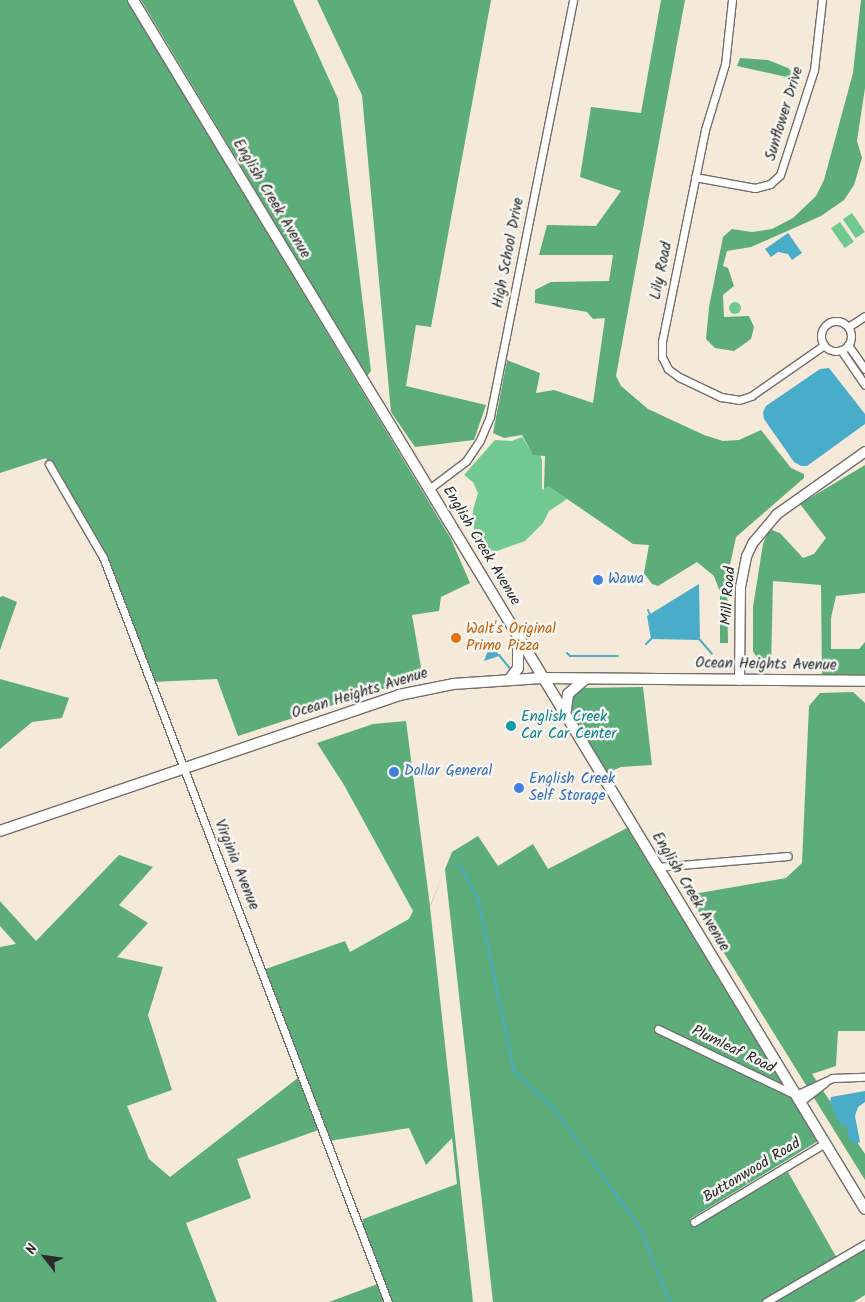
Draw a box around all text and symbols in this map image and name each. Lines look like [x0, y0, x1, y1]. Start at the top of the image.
street label: Sunflower Drive [762, 65, 808, 163]
street label: English Creek Avenue [228, 136, 314, 262]
street label: High School Drive [489, 196, 529, 310]
street label: Lily Road [647, 240, 677, 302]
street label: English Creek Avenue [438, 483, 524, 609]
street label: Mill Road [718, 566, 740, 626]
place label: Wawa [608, 571, 644, 589]
marker: Wawa [592, 574, 604, 586]
place label: Walt's Original Primo Pizza [466, 620, 556, 655]
marker: Walt's Original Primo Pizza [450, 632, 462, 644]
street label: Ocean Heights Avenue [695, 655, 837, 675]
street label: Ocean Heights Avenue [290, 665, 430, 723]
place label: English Creek Car Car Center [521, 708, 616, 743]
marker: English Creek Car Car Center [505, 720, 517, 732]
place label: Dollar General [404, 763, 492, 781]
marker: Dollar General [388, 766, 400, 778]
place label: English Creek Self Storage [529, 770, 615, 805]
marker: English Creek Self Storage [513, 782, 525, 794]
street label: Virginia Avenue [210, 817, 262, 913]
street label: English Creek Avenue [647, 829, 733, 955]
street label: Plumleaf Road [689, 1022, 777, 1078]
street label: Buttonwood Road [700, 1135, 804, 1207]
north arrow [20, 1232, 70, 1282]
text: N [20, 1240, 44, 1259]

